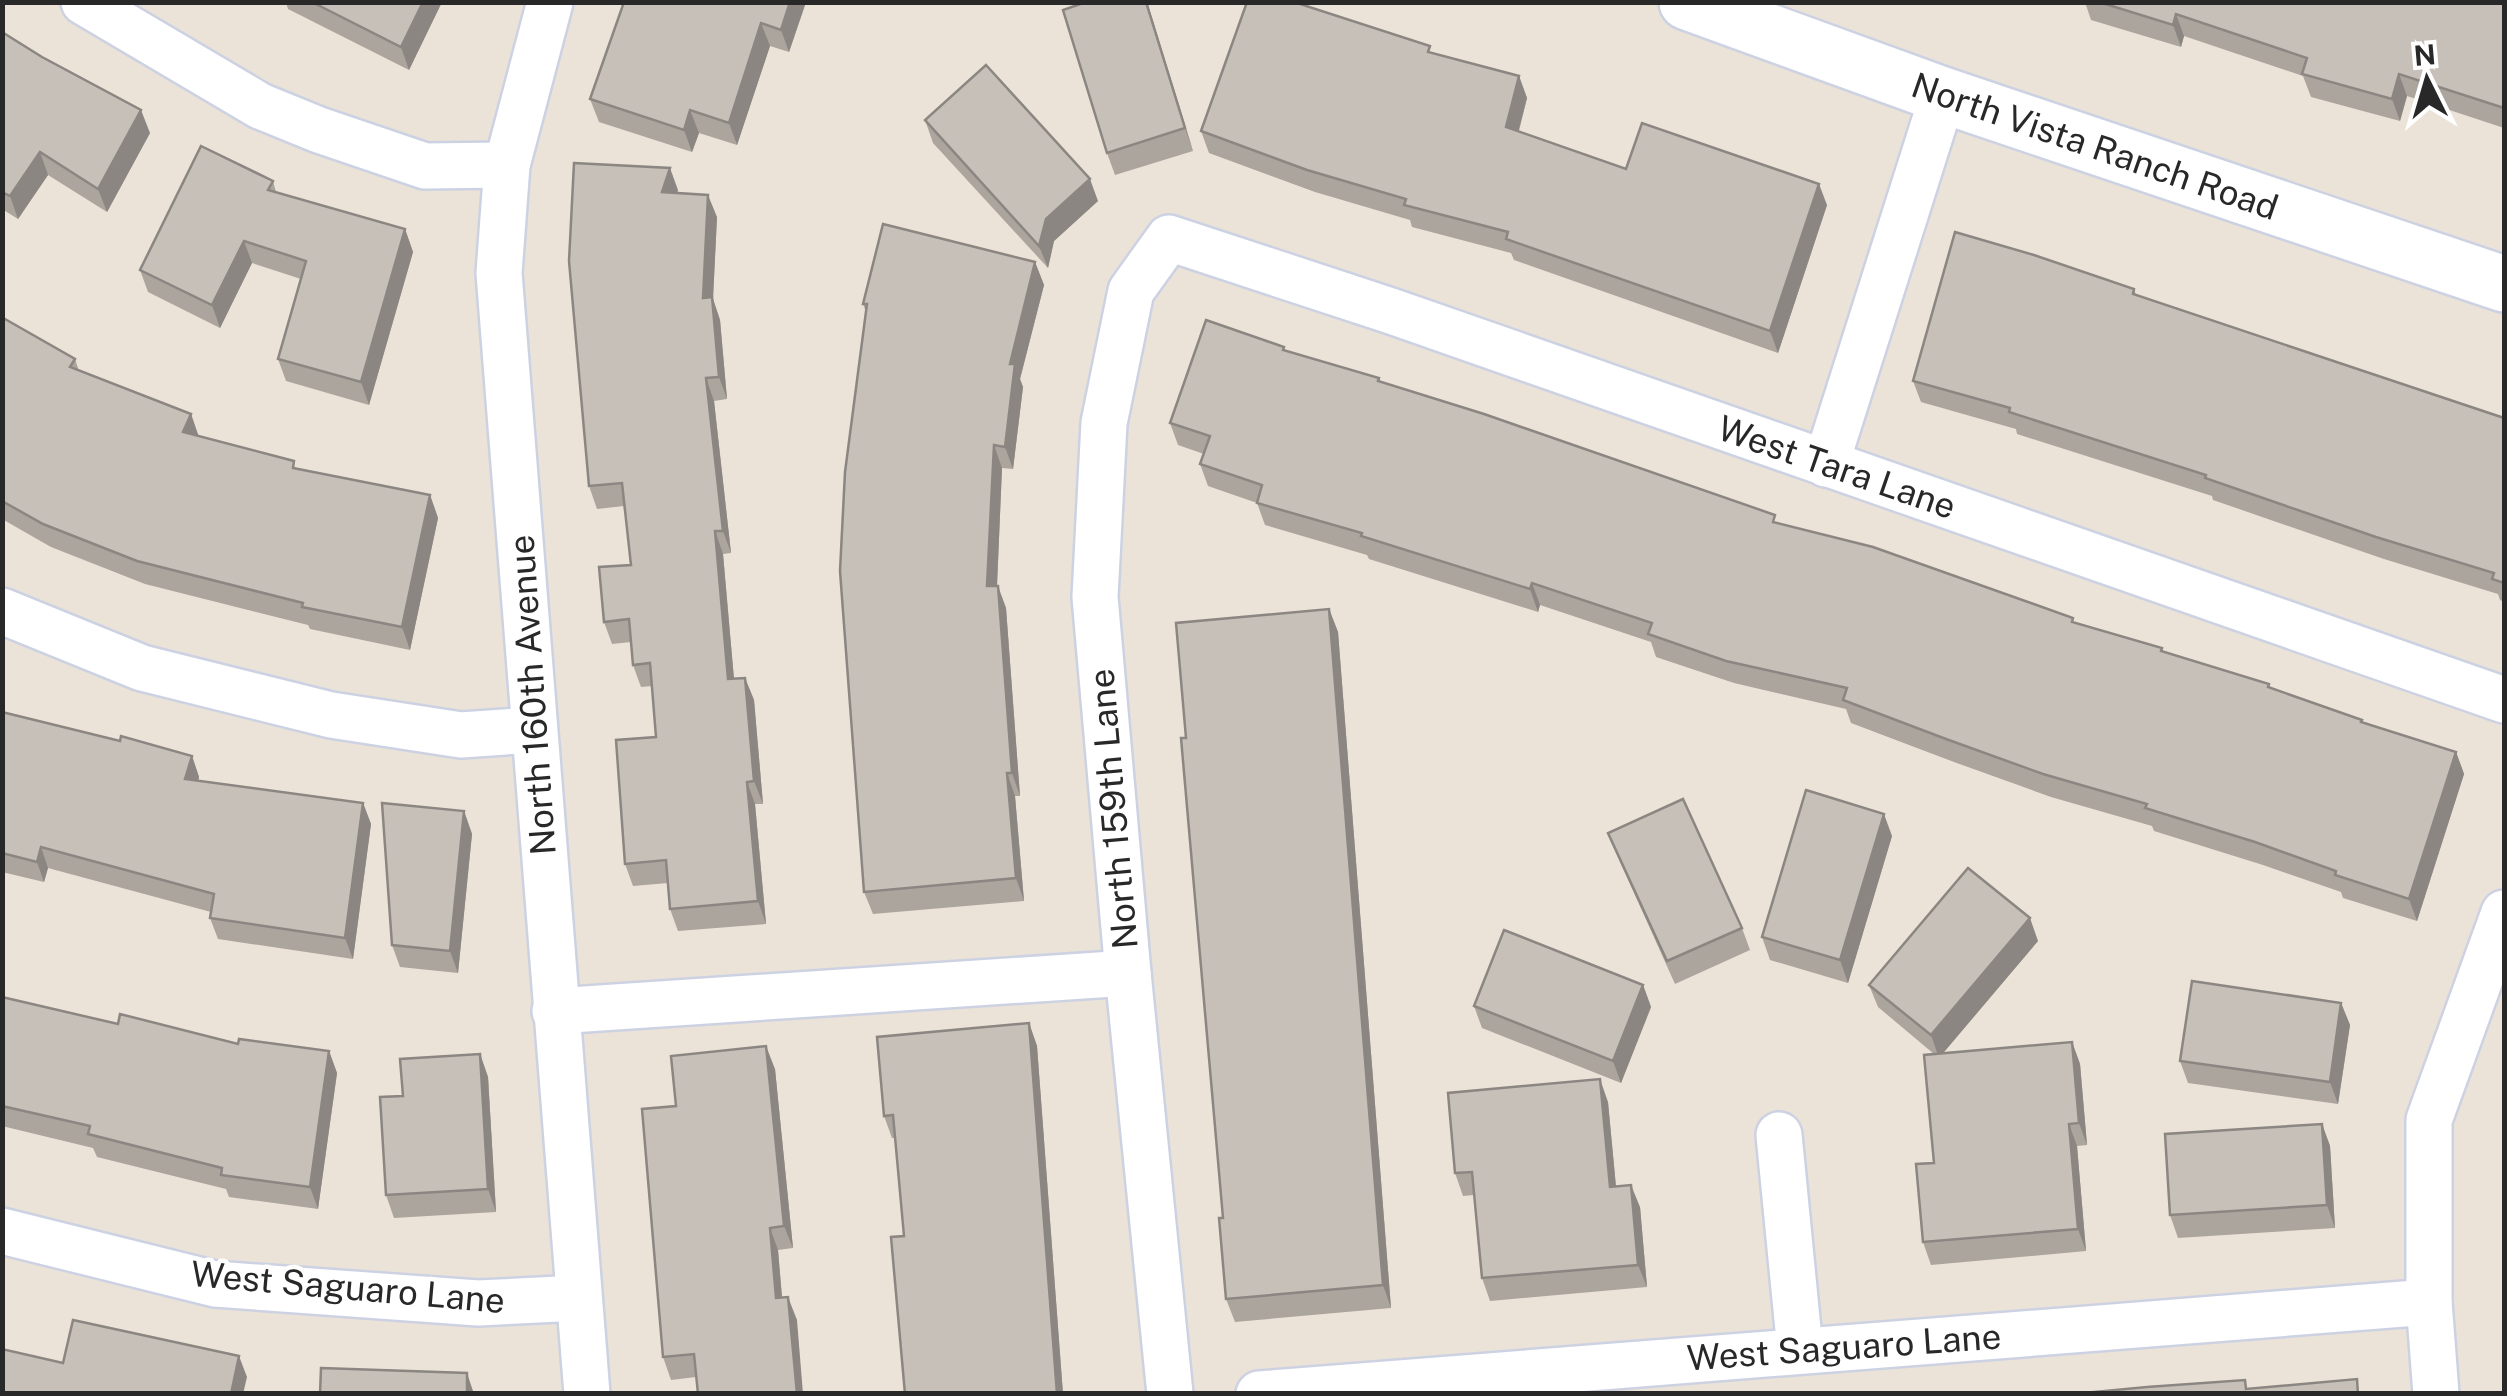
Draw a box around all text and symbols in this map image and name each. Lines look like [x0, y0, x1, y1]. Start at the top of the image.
north arrow [2377, 30, 2477, 130]
text: N [2412, 37, 2437, 72]
street label: North Vista Ranch Road [1906, 64, 2284, 228]
street label: West Tara Lane [1713, 407, 1961, 527]
street label: North 160th Avenue [500, 533, 564, 857]
street label: North 159th Lane [1080, 667, 1146, 951]
street label: West Saguaro Lane [189, 1253, 507, 1321]
street label: West Saguaro Lane [1685, 1316, 2003, 1378]

